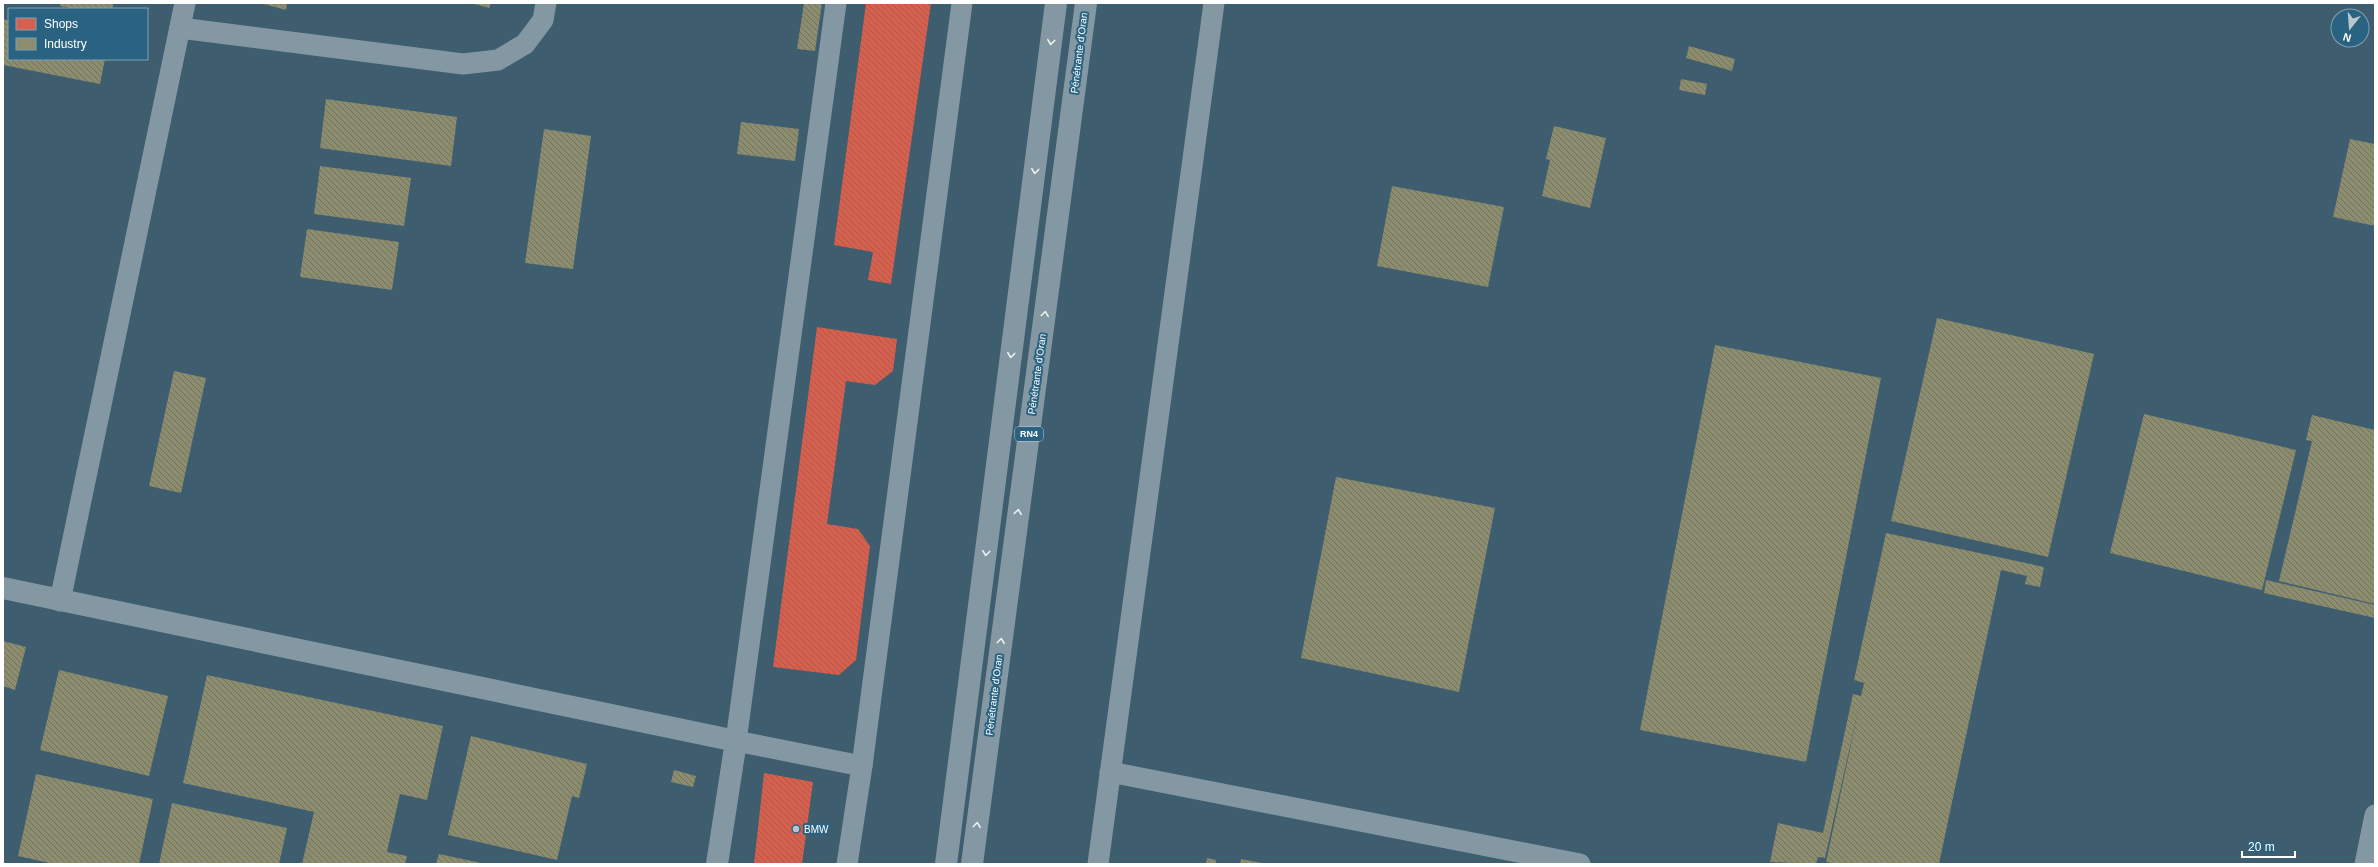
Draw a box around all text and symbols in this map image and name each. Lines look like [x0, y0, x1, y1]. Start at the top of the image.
legend [8, 8, 148, 60]
north arrow [2330, 8, 2370, 48]
street label: Pénétrante d'Oran [1069, 12, 1089, 94]
text: Shops [44, 17, 78, 31]
text: N [2341, 31, 2353, 44]
text: Industry [44, 37, 87, 51]
one-way arrow [1047, 39, 1056, 45]
one-way arrow [1031, 168, 1040, 174]
one-way arrow [1040, 311, 1049, 317]
street label: Pénétrante d'Oran [1026, 333, 1048, 415]
one-way arrow [1007, 352, 1016, 358]
road number: RN4 [1015, 427, 1043, 441]
one-way arrow [1013, 509, 1022, 515]
one-way arrow [982, 550, 991, 557]
one-way arrow [996, 638, 1005, 644]
street label: Pénétrante d'Oran [984, 654, 1004, 736]
one-way arrow [972, 822, 981, 828]
marker: BMW [791, 824, 801, 834]
place label: BMW [804, 824, 829, 835]
scale bar [2242, 833, 2295, 859]
text: 20 m [2248, 840, 2275, 854]

